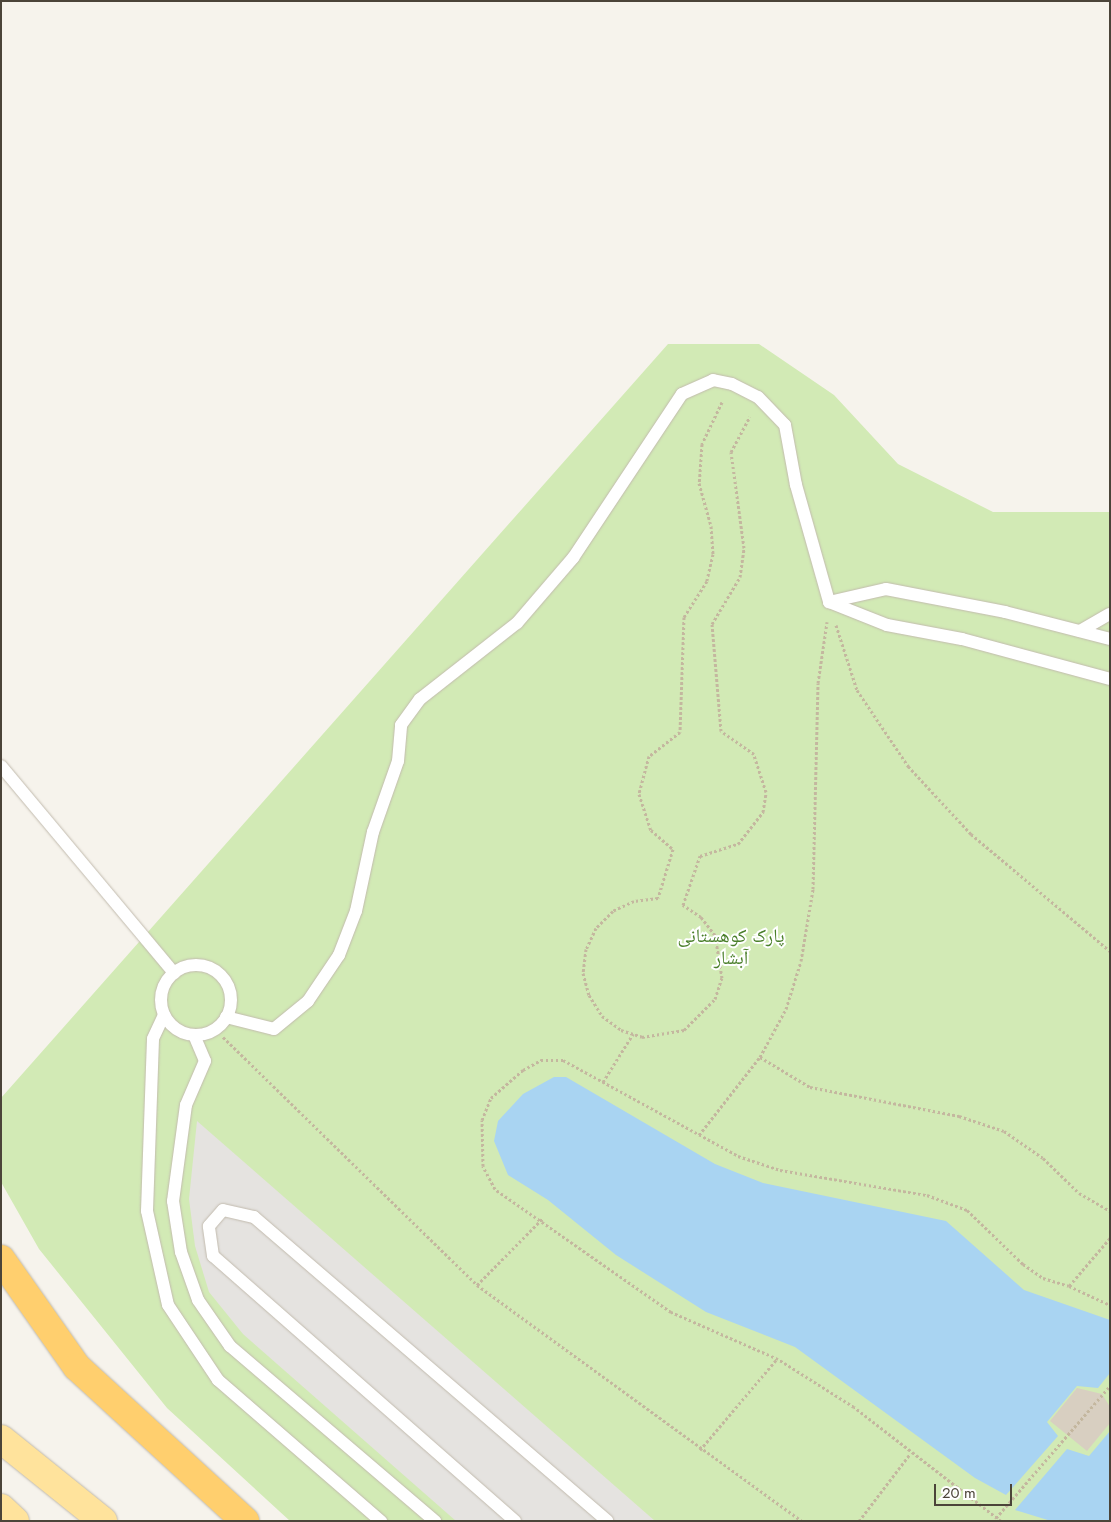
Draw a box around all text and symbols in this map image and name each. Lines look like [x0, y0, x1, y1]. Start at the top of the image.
park label: پارک کوهستانی آبشار [677, 925, 785, 969]
scale bar [936, 1474, 1014, 1506]
text: 20 m [942, 1482, 976, 1504]

